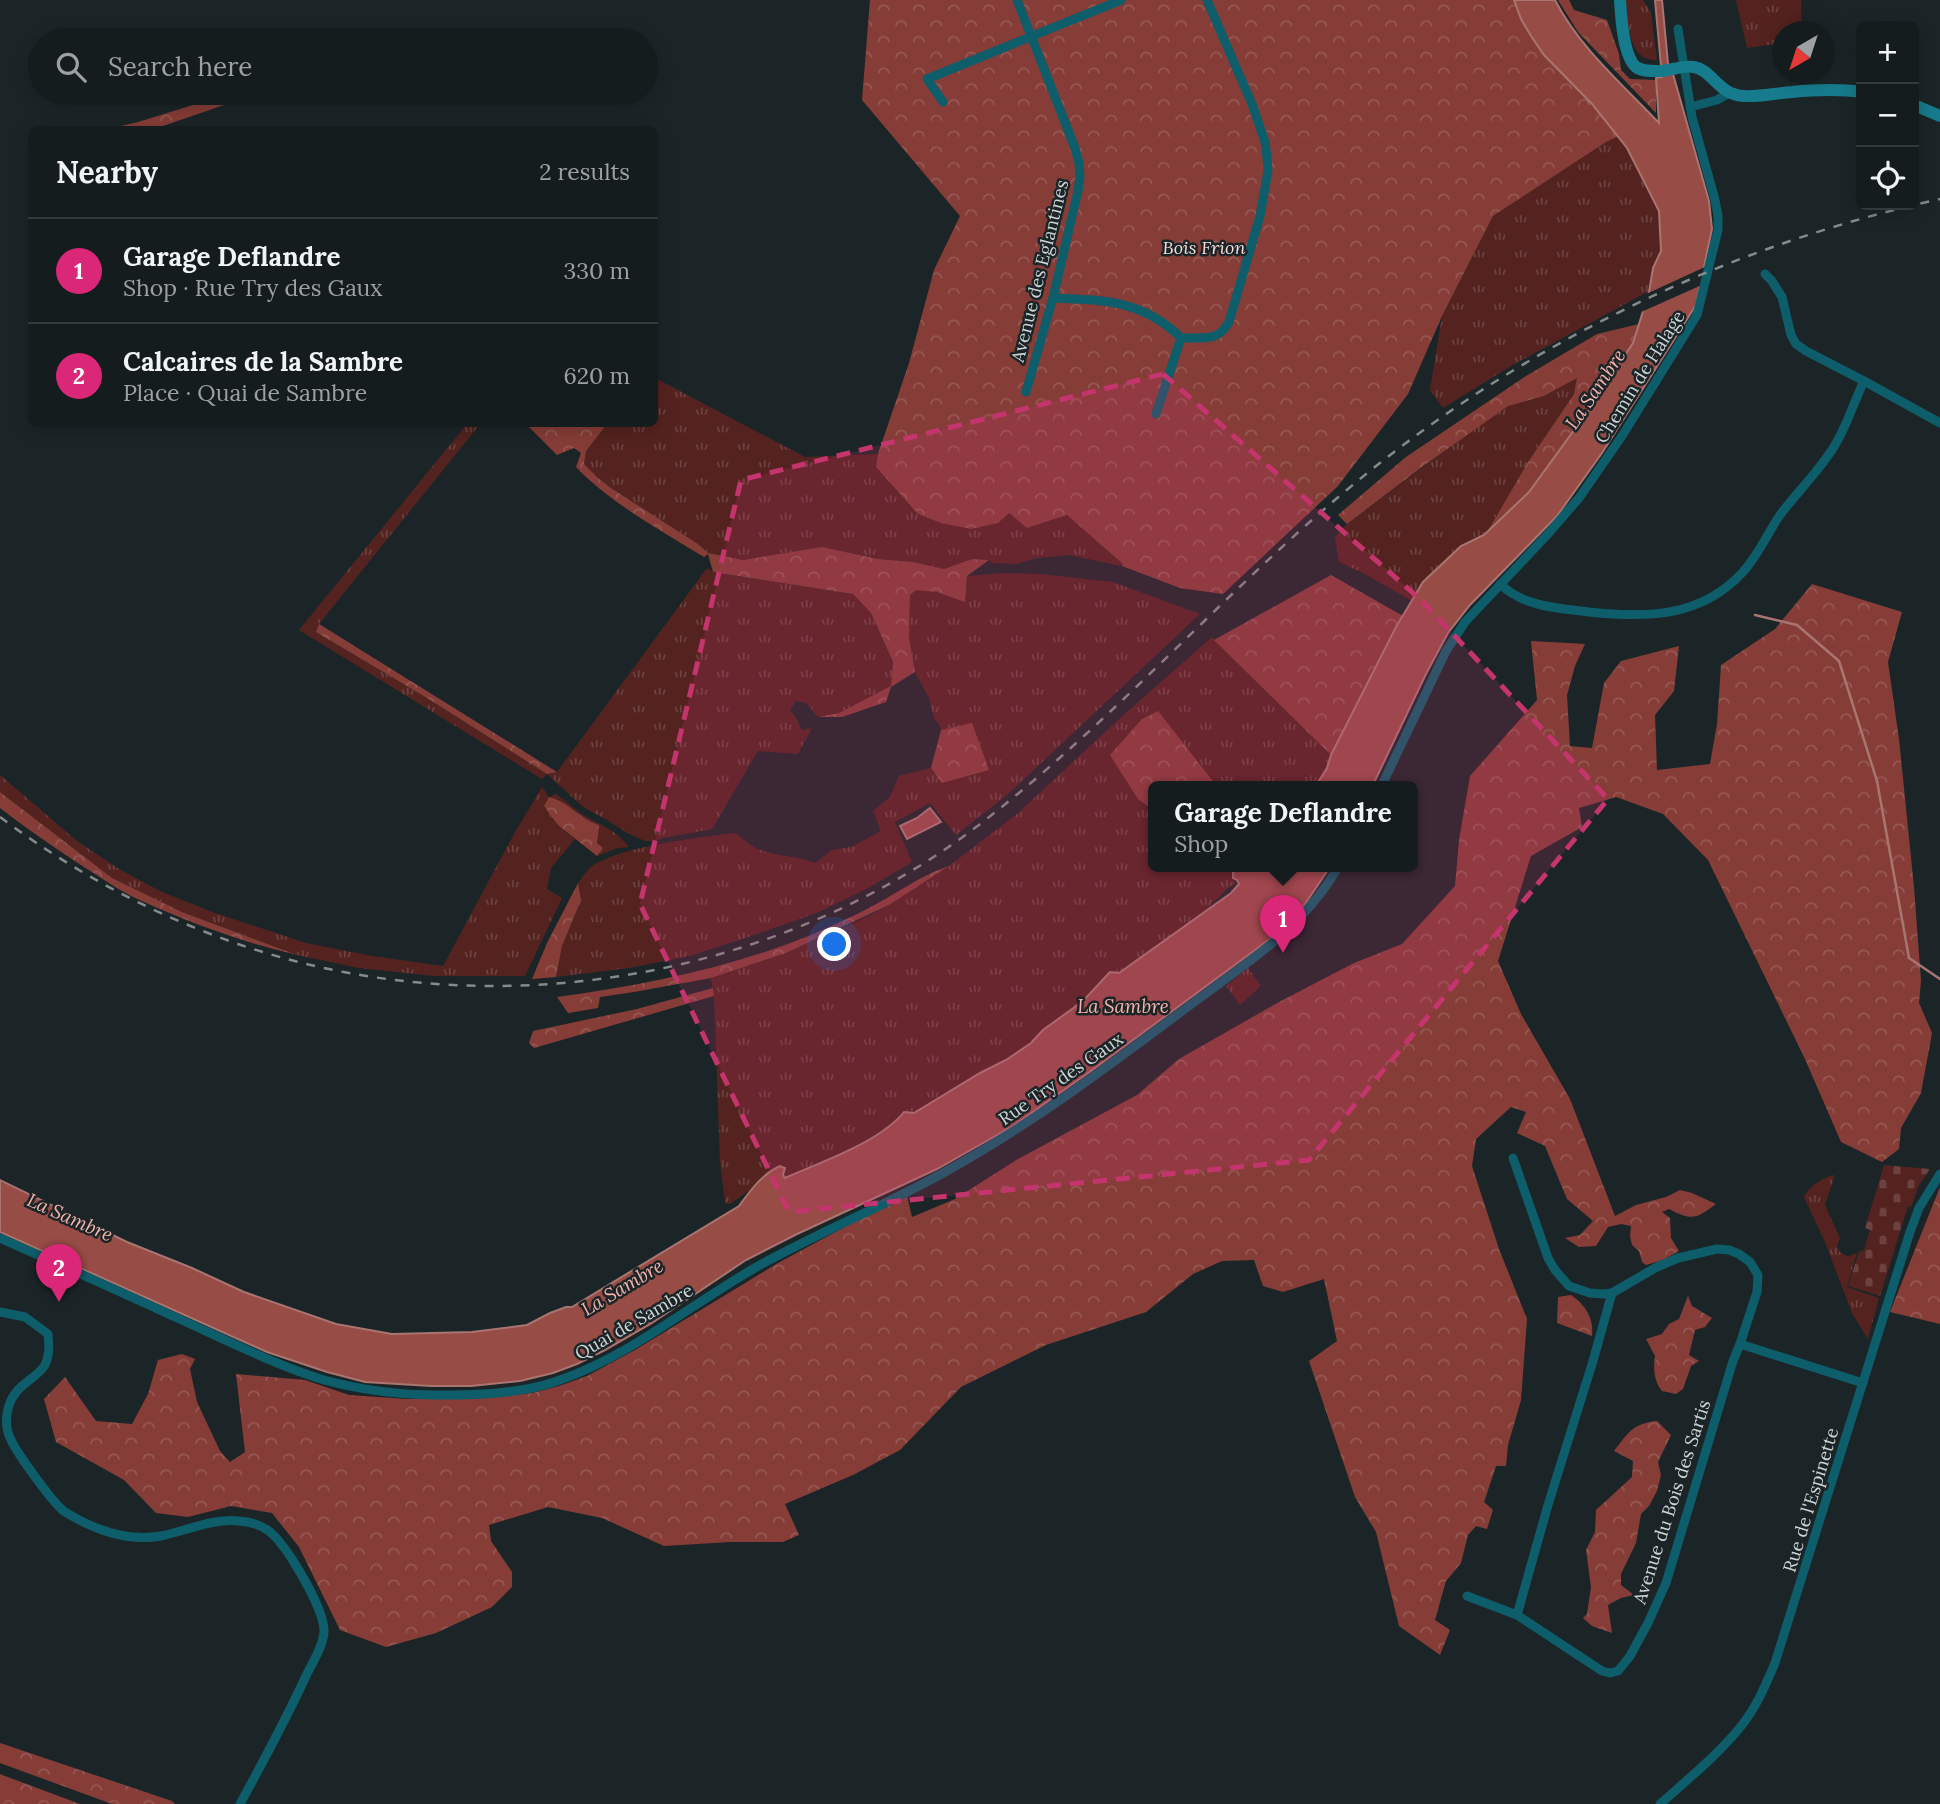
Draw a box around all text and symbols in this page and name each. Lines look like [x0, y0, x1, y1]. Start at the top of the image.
north arrow [1772, 21, 1835, 84]
map controls [1856, 21, 1919, 210]
button: + [1856, 21, 1919, 84]
search box [28, 28, 658, 105]
icon: search [52, 48, 90, 86]
text: Search here [108, 50, 252, 83]
button: − [1856, 84, 1919, 147]
button: locate [1856, 147, 1919, 210]
text: Nearby [56, 153, 158, 191]
text: 2 results [539, 157, 630, 186]
street label: Avenue des Eglantines [1006, 177, 1073, 365]
park label: Bois Frion [1163, 236, 1246, 259]
text: Garage Deflandre [123, 240, 341, 273]
text: 1 [74, 256, 84, 285]
text: 330 m [563, 256, 630, 285]
text: Shop · Rue Try des Gaux [123, 273, 383, 302]
street label: Chemin de Halage [1590, 306, 1690, 447]
water label: La Sambre [1559, 344, 1631, 434]
text: Calcaires de la Sambre [123, 345, 403, 378]
text: 2 [73, 361, 85, 390]
text: 620 m [563, 361, 630, 390]
text: Place · Quai de Sambre [123, 378, 367, 407]
popup [1148, 781, 1418, 872]
text: Garage Deflandre [1174, 796, 1392, 829]
text: Shop [1174, 829, 1228, 858]
pin: 1 [1260, 895, 1306, 953]
your location [817, 927, 851, 961]
water label: La Sambre [1077, 994, 1169, 1018]
street label: Rue Try des Gaux [994, 1027, 1128, 1130]
water label: La Sambre [23, 1187, 117, 1247]
pin: 2 [36, 1244, 82, 1302]
water label: La Sambre [577, 1253, 667, 1321]
street label: Quai de Sambre [570, 1278, 697, 1365]
street label: Avenue du Bois des Sartis [1627, 1397, 1715, 1608]
street label: Rue de l'Espinette [1778, 1424, 1844, 1575]

